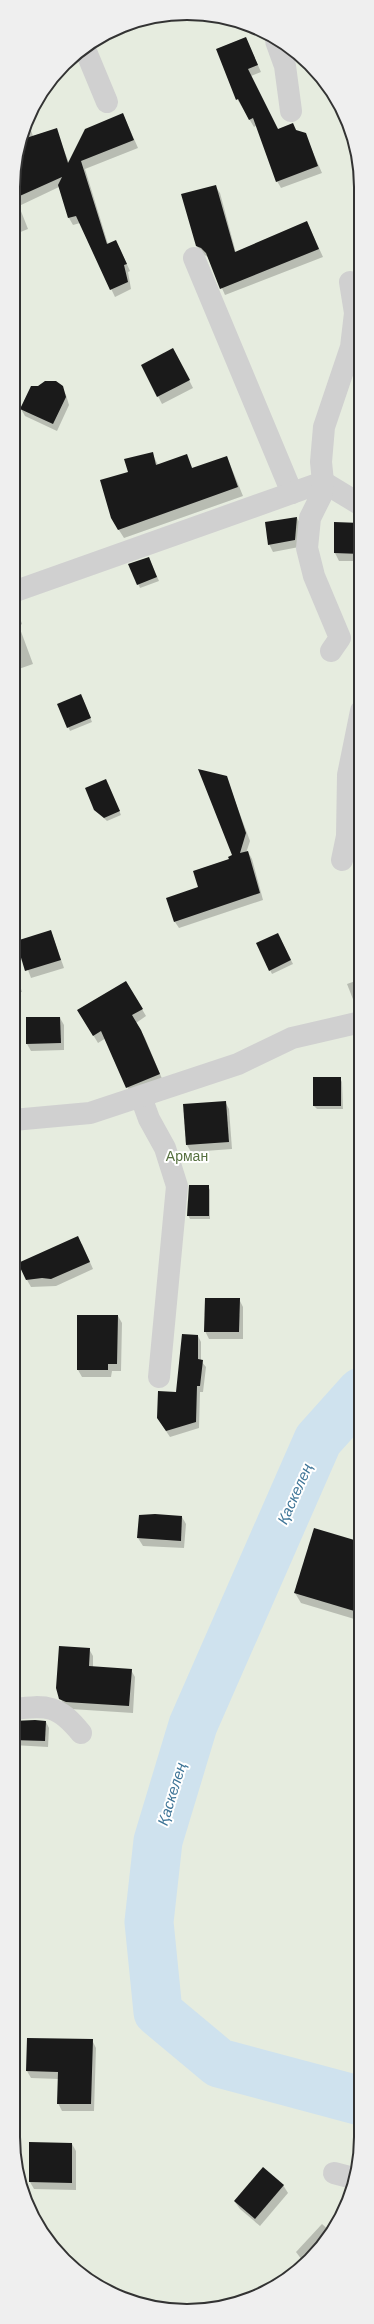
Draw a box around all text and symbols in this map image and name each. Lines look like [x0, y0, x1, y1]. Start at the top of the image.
park label: Арман [166, 1147, 208, 1165]
water label: Қаскелең [273, 1460, 317, 1528]
water label: Қаскелең [153, 1760, 191, 1828]

